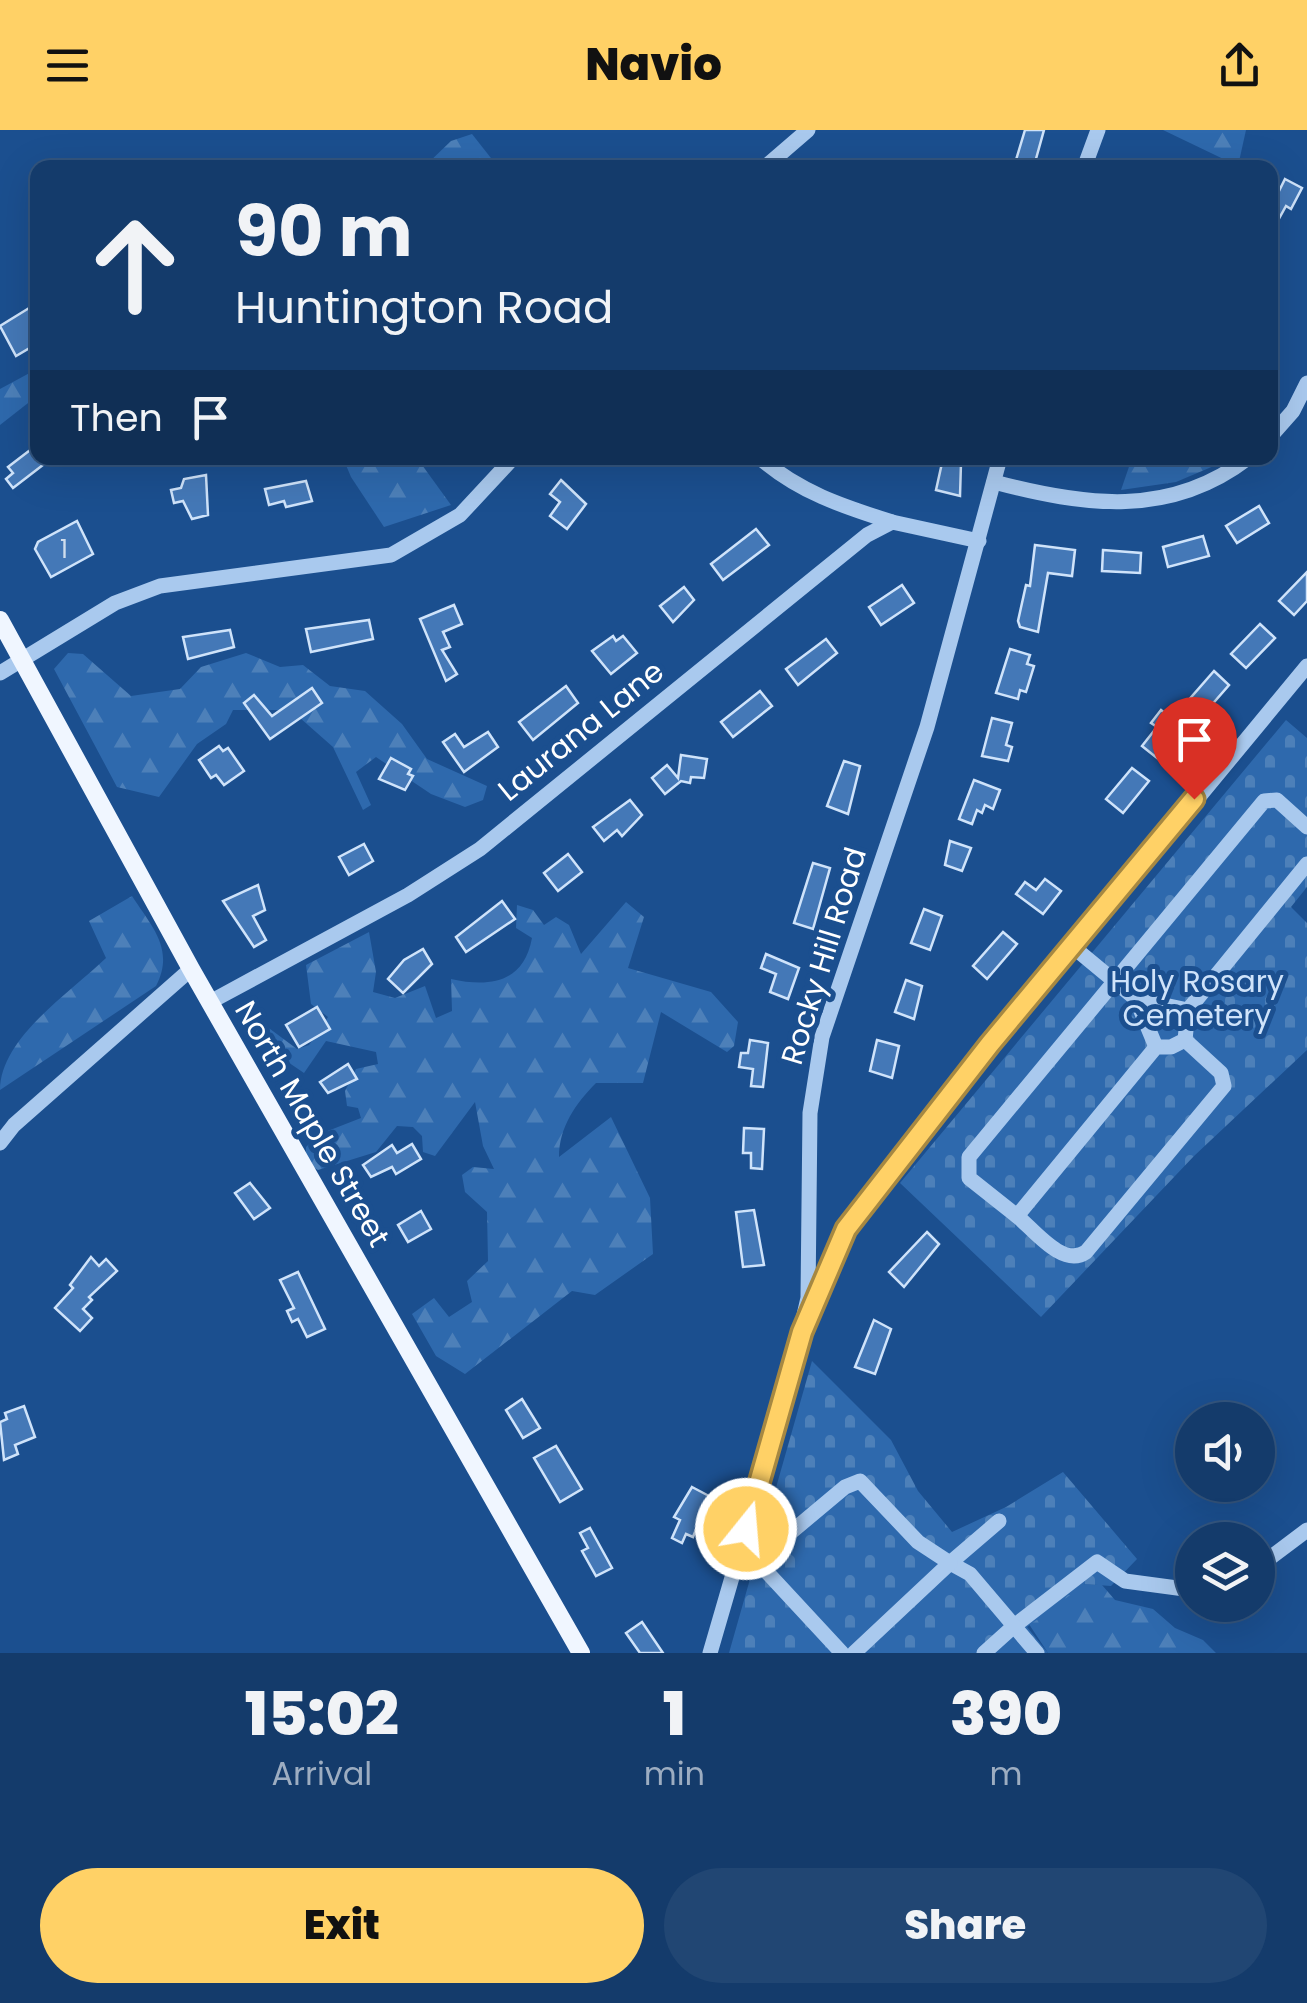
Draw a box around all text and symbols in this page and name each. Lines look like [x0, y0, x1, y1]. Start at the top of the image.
text: Navio [585, 33, 722, 96]
icon: menu [40, 38, 95, 93]
icon: share [1212, 38, 1267, 93]
text: 90 m [235, 182, 413, 281]
icon: ahead [70, 200, 200, 330]
text: Huntington Road [235, 276, 613, 339]
icon: arrive [183, 390, 238, 445]
text: Then [70, 391, 163, 444]
house number: 1 [60, 532, 68, 567]
street label: Laurana Lane [488, 650, 673, 811]
pin [1152, 697, 1237, 800]
icon: arrive [1167, 712, 1222, 767]
street label: Rocky Hill Road [770, 842, 877, 1070]
park label: Holy Rosary Cemetery [1110, 960, 1284, 1037]
street label: North Maple Street [224, 993, 401, 1255]
map controls [1175, 1402, 1275, 1622]
button: sound [1175, 1402, 1275, 1502]
position arrow [694, 1477, 798, 1581]
button: layers [1175, 1522, 1275, 1622]
text: 15:02 [245, 1672, 399, 1756]
text: 1 [663, 1672, 686, 1756]
text: 390 [950, 1672, 1062, 1756]
text: Arrival [271, 1751, 372, 1796]
text: min [644, 1751, 705, 1796]
text: m [990, 1751, 1022, 1796]
button: Exit [40, 1868, 644, 1983]
button: Share [664, 1868, 1267, 1983]

